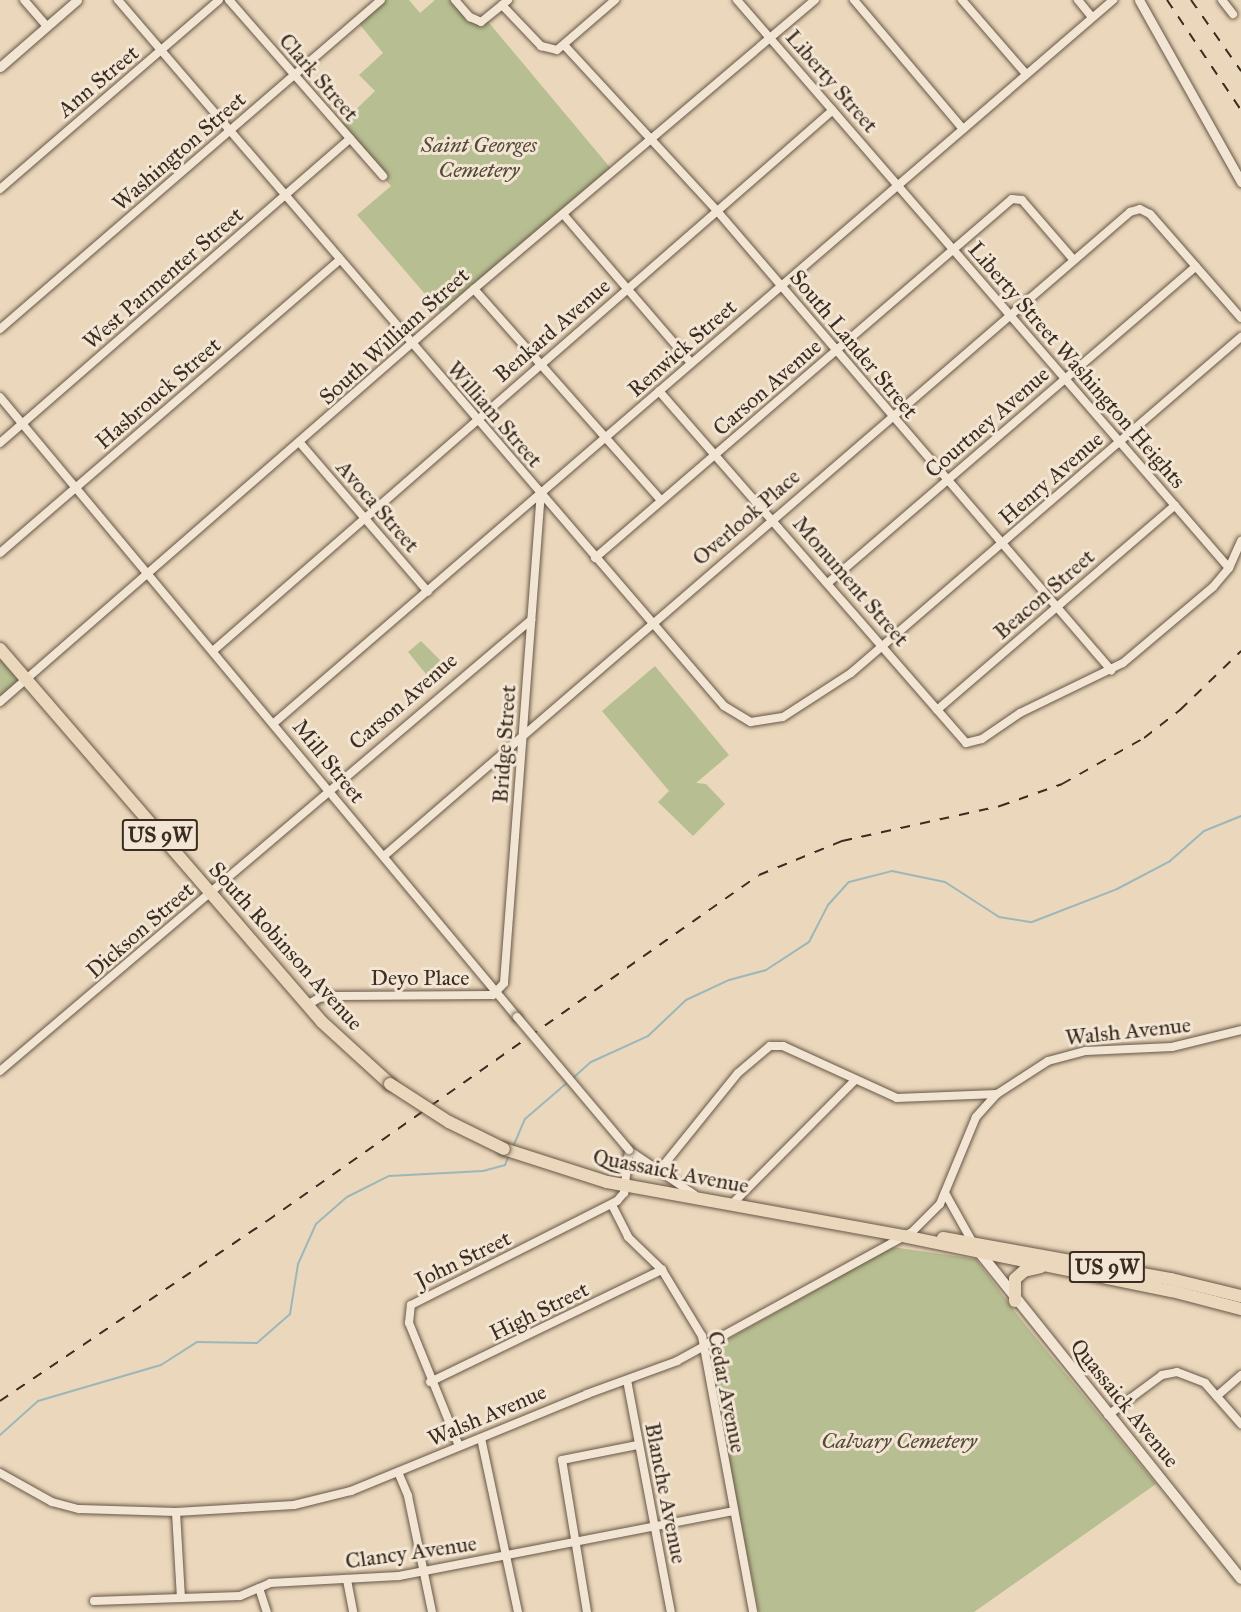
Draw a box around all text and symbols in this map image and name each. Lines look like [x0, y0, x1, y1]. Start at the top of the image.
street label: Liberty Street [780, 24, 884, 138]
street label: Clark Street [274, 28, 364, 126]
street label: Ann Street [52, 39, 144, 123]
street label: Washington Street [107, 86, 251, 216]
park label: Saint Georges Cemetery [421, 131, 537, 182]
street label: West Parmenter Street [78, 201, 248, 355]
street label: Liberty Street Washington Heights [963, 236, 1191, 494]
street label: South William Street [314, 262, 474, 410]
street label: South Lander Street [784, 264, 924, 424]
street label: Benkard Avenue [489, 272, 615, 388]
street label: Renwick Street [622, 294, 742, 402]
street label: Hasbrouck Street [90, 332, 226, 454]
street label: Carson Avenue [708, 333, 826, 441]
street label: William Street [442, 356, 548, 472]
street label: Courtney Avenue [919, 361, 1055, 483]
street label: Henry Avenue [994, 426, 1108, 530]
street label: Avoca Street [331, 454, 425, 558]
street label: Overlook Place [687, 463, 805, 571]
street label: Monument Street [787, 511, 915, 651]
street label: Beacon Street [988, 543, 1100, 645]
street label: Carson Avenue [344, 647, 462, 755]
street label: Bridge Street [487, 684, 521, 804]
street label: Mill Street [287, 714, 371, 808]
road number: US 9W [121, 817, 199, 853]
street label: South Robinson Avenue [203, 856, 369, 1036]
street label: Dickson Street [81, 876, 199, 984]
street label: Deyo Place [371, 965, 469, 991]
street label: Walsh Avenue [1064, 1011, 1192, 1051]
street label: Quassaick Avenue [591, 1143, 751, 1199]
street label: John Street [411, 1225, 515, 1293]
road number: US 9W [1068, 1249, 1146, 1285]
street label: High Street [485, 1276, 593, 1346]
street label: Cedar Avenue [702, 1329, 752, 1455]
street label: Quassaick Avenue [1065, 1333, 1185, 1473]
street label: Walsh Avenue [424, 1378, 550, 1452]
street label: Blanche Avenue [639, 1420, 693, 1566]
park label: Calvary Cemetery [821, 1428, 977, 1454]
street label: Clancy Avenue [344, 1530, 478, 1574]

